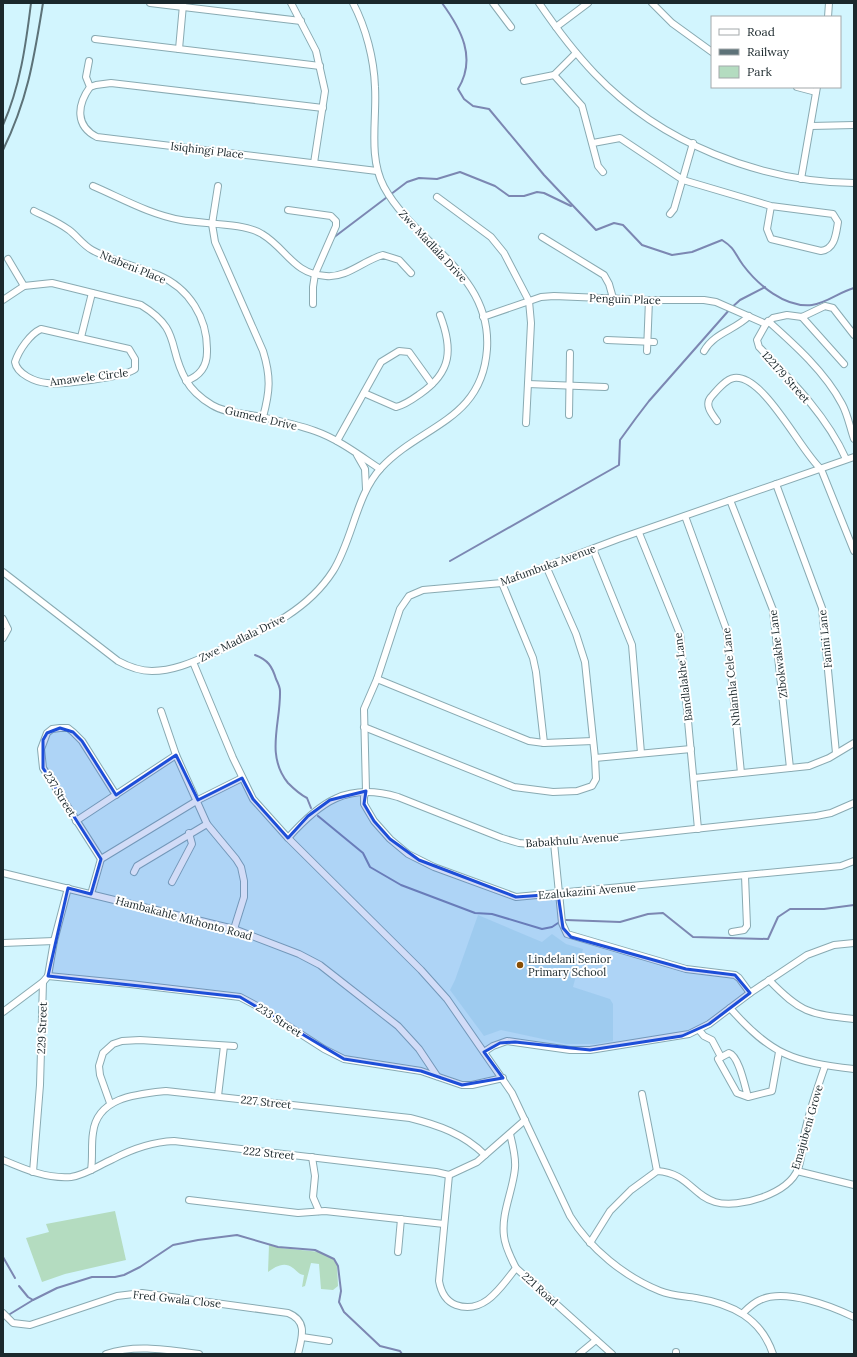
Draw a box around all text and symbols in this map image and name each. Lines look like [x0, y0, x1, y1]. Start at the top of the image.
legend [711, 16, 841, 88]
text: Road [747, 24, 775, 39]
text: Railway [747, 44, 790, 59]
text: Park [747, 64, 773, 79]
street label: Isiqhingi Place [170, 139, 245, 161]
street label: Zwe Madlala Drive [396, 207, 470, 285]
street label: Ntabeni Place [98, 247, 168, 287]
street label: Penguin Place [589, 291, 661, 307]
street label: 122179 Street [759, 348, 814, 407]
street label: Amawele Circle [48, 365, 129, 389]
street label: Gumede Drive [224, 403, 298, 433]
street label: Mafumbuka Avenue [498, 541, 598, 589]
street label: Zibokwakhe Lane [766, 609, 790, 699]
street label: Fanini Lane [815, 609, 835, 669]
street label: Zwe Madlala Drive [197, 611, 287, 665]
street label: Nhlanhla Cele Lane [719, 627, 743, 727]
street label: Bandlalakhe Lane [671, 632, 695, 722]
street label: 237 Street [41, 769, 80, 820]
street label: Babakhulu Avenue [525, 830, 619, 850]
street label: Ezalukazini Avenue [538, 880, 636, 902]
street label: Hambakahle Mkhonto Road [114, 893, 254, 943]
place label: Lindelani Senior Primary School [528, 952, 611, 979]
marker: Lindelani Senior Primary School [515, 960, 525, 970]
street label: 233 Street [253, 1000, 305, 1040]
street label: 229 Street [34, 1001, 50, 1054]
street label: Emajubeni Grove [788, 1083, 826, 1171]
street label: 227 Street [240, 1092, 293, 1112]
street label: 222 Street [243, 1143, 296, 1163]
street label: 221 Road [519, 1269, 561, 1309]
street label: Fred Gwala Close [132, 1287, 222, 1311]

